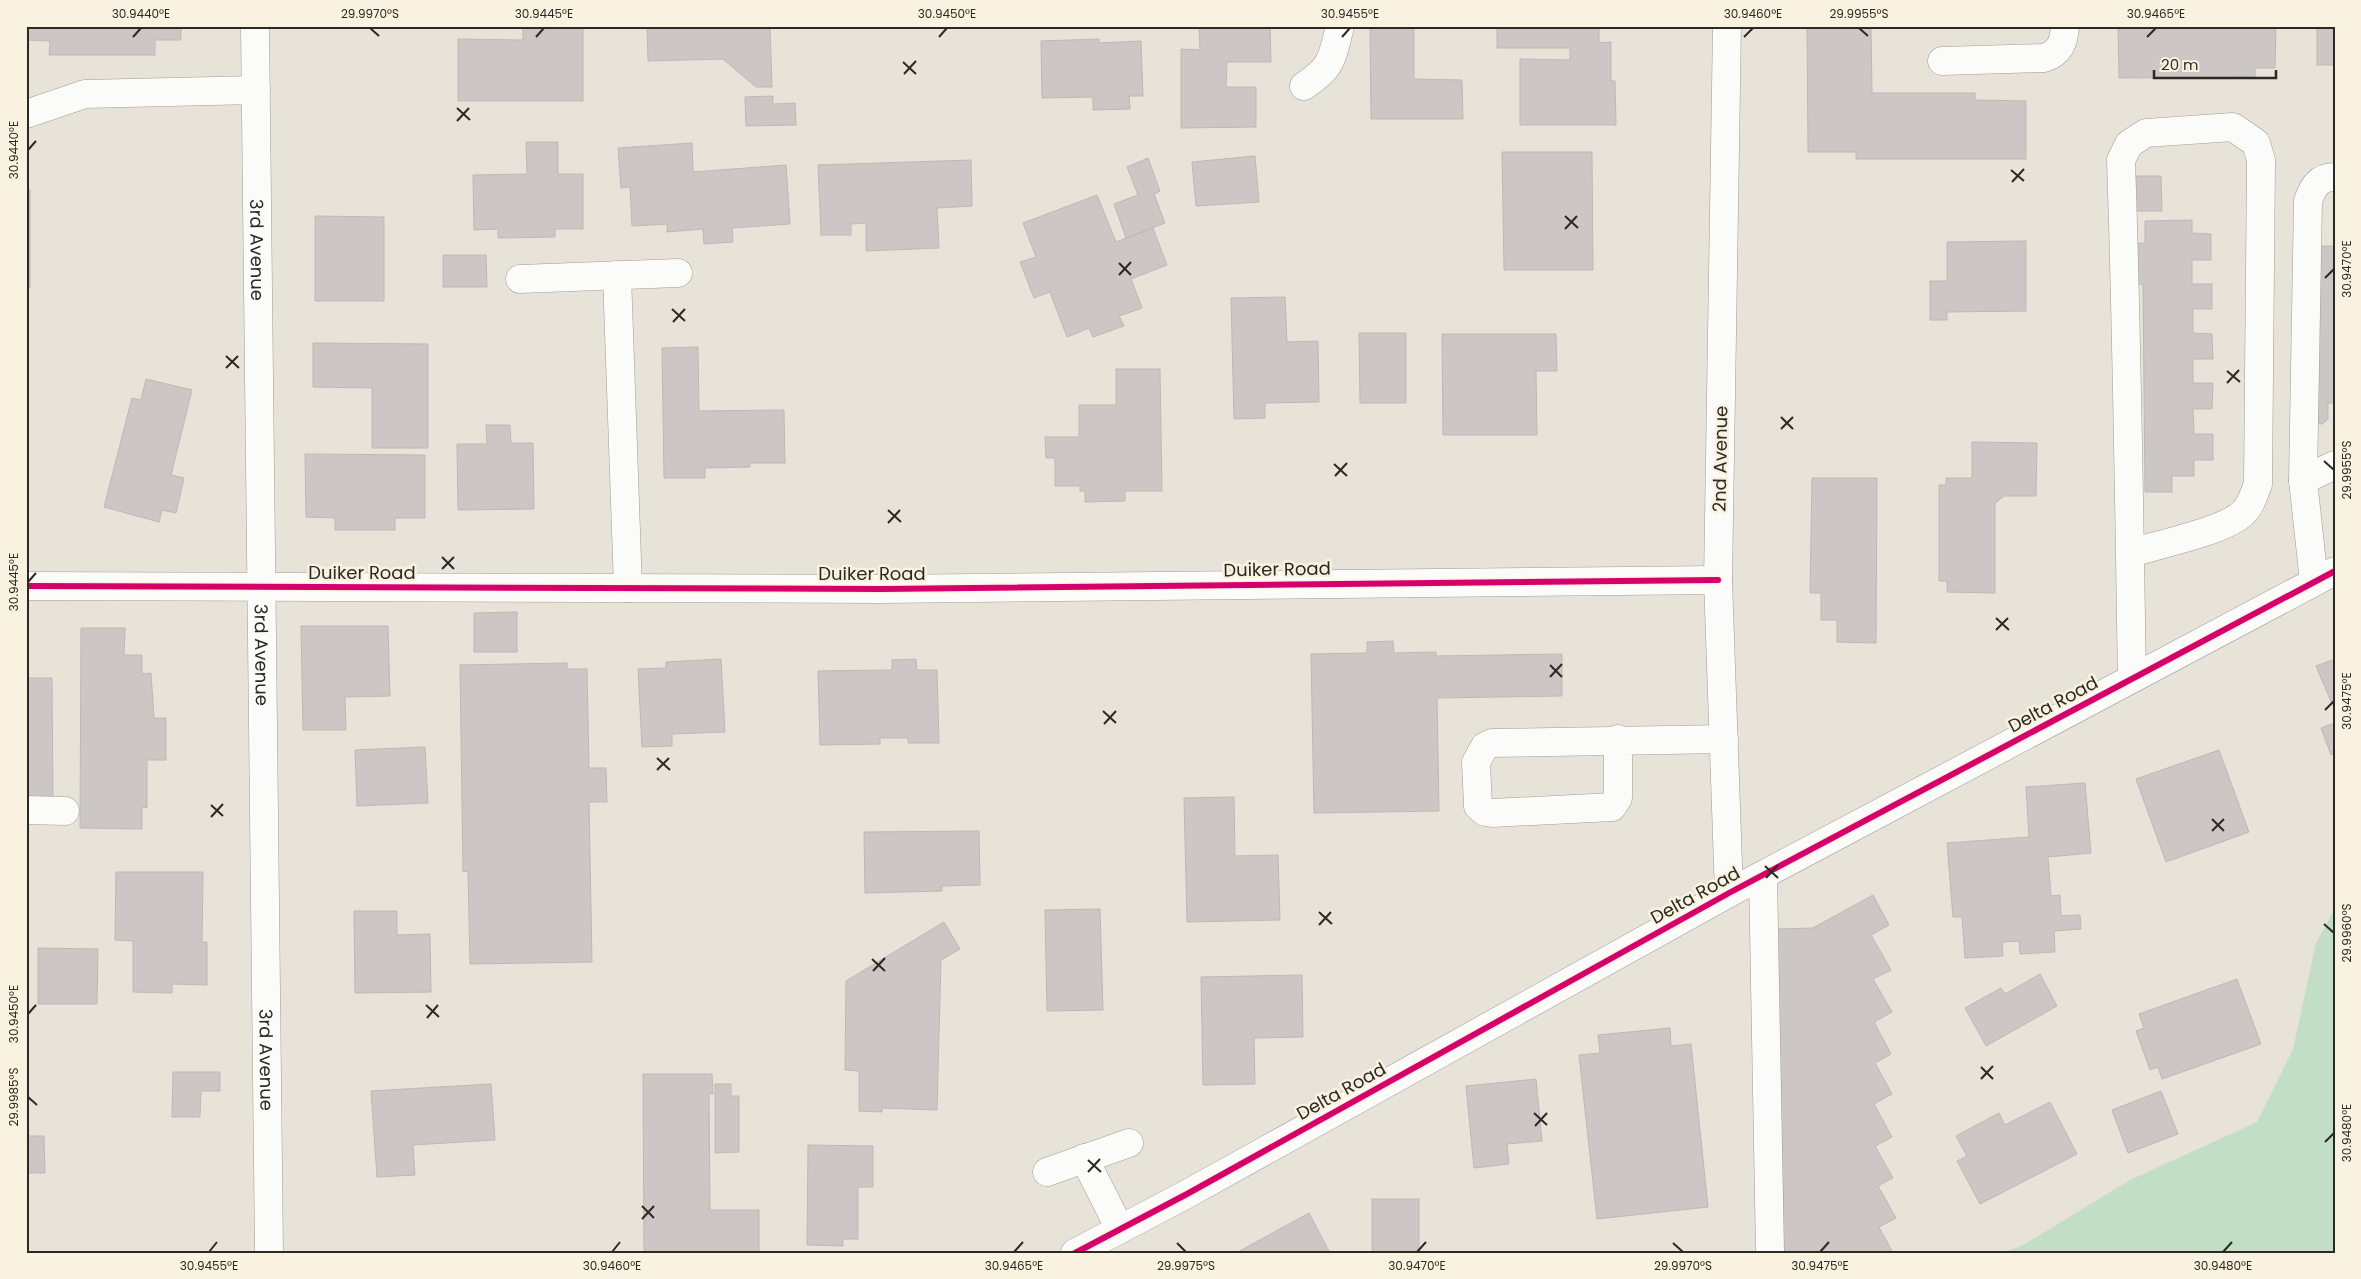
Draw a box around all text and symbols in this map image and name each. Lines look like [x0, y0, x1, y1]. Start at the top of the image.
text: 30.9440°E [112, 5, 170, 22]
text: 29.9970°S [341, 5, 399, 22]
text: 30.9445°E [515, 5, 573, 22]
text: 30.9450°E [918, 5, 976, 22]
text: 30.9455°E [1321, 5, 1379, 22]
text: 30.9460°E [1724, 5, 1782, 22]
text: 29.9955°S [1829, 5, 1889, 22]
text: 30.9465°E [2127, 5, 2185, 22]
scale bar [2154, 48, 2276, 80]
text: 20 m [2161, 54, 2199, 75]
text: 30.9440°E [5, 121, 22, 179]
street label: 3rd Avenue [244, 199, 271, 301]
text: 30.9470°E [2338, 240, 2355, 298]
street label: 2nd Avenue [1707, 406, 1733, 512]
text: 29.9955°S [2338, 440, 2355, 500]
text: 30.9445°E [5, 553, 22, 611]
street label: Duiker Road [1223, 556, 1331, 582]
street label: Duiker Road [308, 560, 416, 585]
street label: Duiker Road [818, 561, 926, 586]
street label: 3rd Avenue [249, 604, 275, 706]
street label: Delta Road [2004, 670, 2102, 738]
text: 30.9475°E [2338, 672, 2355, 730]
street label: Delta Road [1646, 860, 1744, 930]
text: 29.9960°S [2338, 903, 2355, 963]
text: 30.9450°E [5, 985, 22, 1043]
street label: 3rd Avenue [254, 1009, 280, 1111]
street label: Delta Road [1292, 1056, 1390, 1126]
text: 29.9985°S [5, 1067, 22, 1127]
text: 30.9480°E [2338, 1104, 2355, 1162]
text: 30.9455°E [180, 1257, 238, 1274]
text: 30.9460°E [583, 1257, 641, 1274]
text: 30.9465°E [985, 1257, 1043, 1274]
text: 29.9975°S [1157, 1257, 1215, 1274]
text: 30.9470°E [1388, 1257, 1446, 1274]
text: 29.9970°S [1654, 1257, 1712, 1274]
text: 30.9475°E [1791, 1257, 1849, 1274]
text: 30.9480°E [2194, 1257, 2252, 1274]

